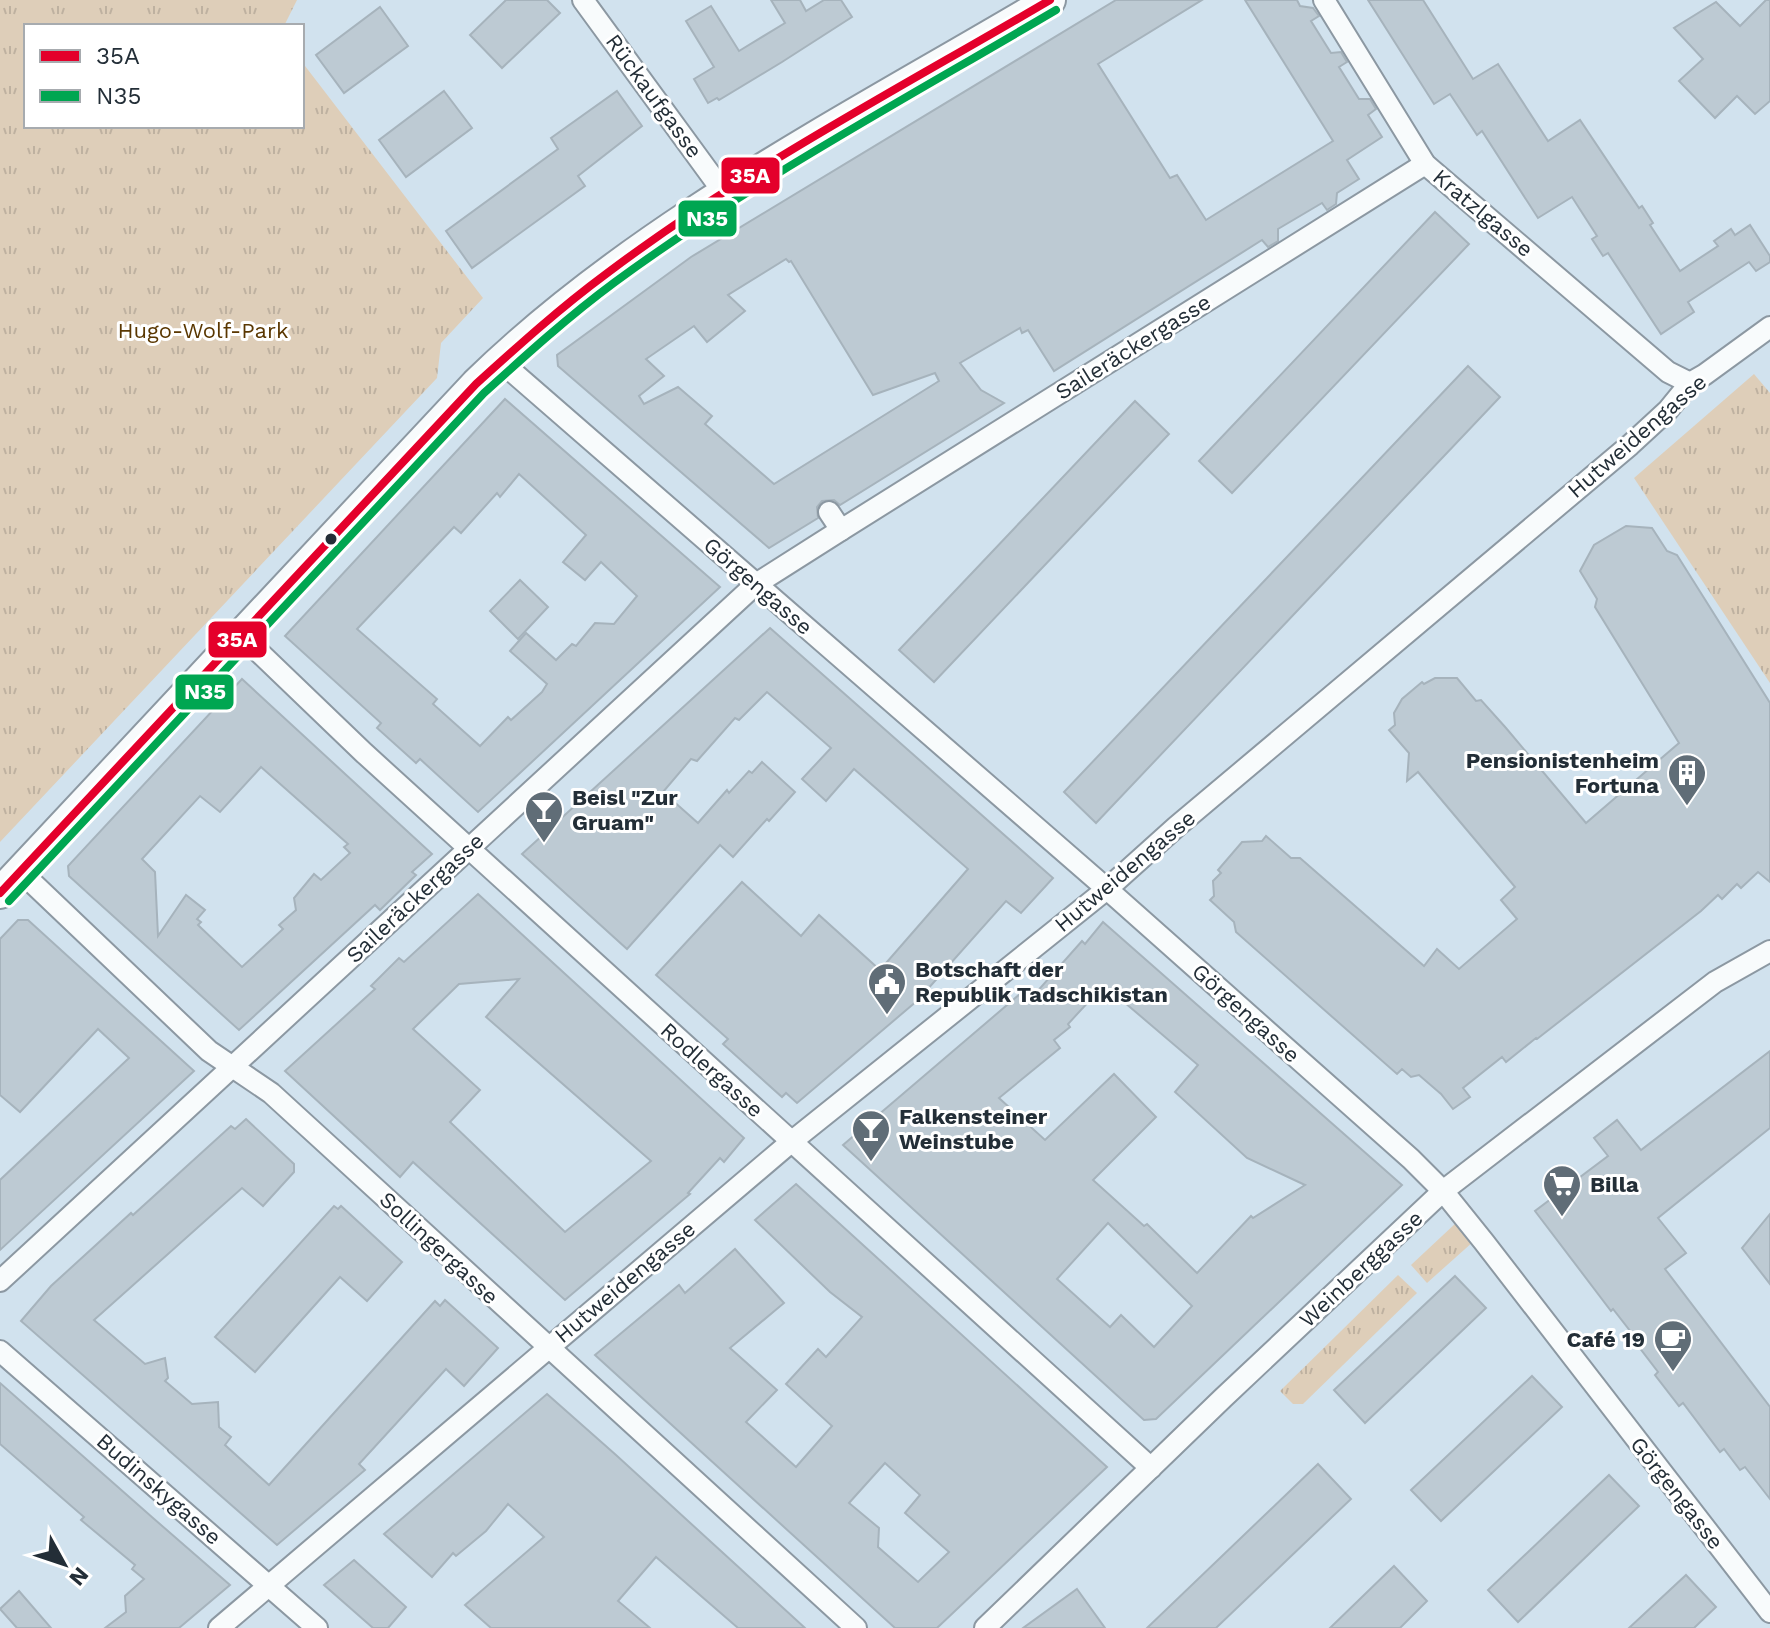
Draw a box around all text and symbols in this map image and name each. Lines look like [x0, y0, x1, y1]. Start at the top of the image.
legend [24, 24, 304, 128]
street label: Rückaufgasse [601, 29, 707, 163]
text: 35A [96, 42, 140, 70]
text: N35 [96, 82, 142, 110]
line badge: 35A [720, 156, 781, 195]
text: 35A [730, 163, 770, 188]
street label: Kratzlgasse [1428, 164, 1538, 262]
line badge: N35 [677, 199, 738, 238]
text: N35 [686, 206, 728, 231]
street label: Saileräckergasse [1051, 289, 1215, 405]
park label: Hugo-Wolf-Park [117, 318, 289, 343]
street label: Hutweidengasse [1563, 369, 1711, 503]
unlabelled marker [323, 531, 339, 547]
street label: Görgengasse [699, 532, 817, 640]
line badge: 35A [207, 620, 268, 659]
text: 35A [217, 627, 257, 652]
line badge: N35 [174, 673, 235, 711]
text: N35 [184, 679, 226, 704]
place label: Pensionistenheim Fortuna [1466, 748, 1659, 798]
building icon: Pensionistenheim Fortuna [1666, 752, 1708, 807]
place label: Beisl "Zur Gruam" [572, 785, 678, 835]
bar icon: Beisl "Zur Gruam" [523, 789, 565, 844]
street label: Hutweidengasse [1050, 805, 1200, 937]
street label: Saileräckergasse [341, 828, 489, 968]
place label: Botschaft der Republik Tadschikistan [915, 957, 1168, 1007]
street label: Görgengasse [1187, 958, 1305, 1068]
public building icon: Botschaft der Republik Tadschikistan [866, 961, 908, 1016]
street label: Rodlergasse [656, 1018, 768, 1122]
place label: Falkensteiner Weinstube [899, 1104, 1048, 1154]
bar icon: Falkensteiner Weinstube [850, 1108, 892, 1163]
supermarket icon: Billa [1541, 1163, 1583, 1218]
place label: Billa [1590, 1172, 1639, 1197]
street label: Sollingergasse [374, 1187, 504, 1309]
street label: Weinberggasse [1294, 1206, 1428, 1332]
street label: Hutweidengasse [550, 1216, 700, 1348]
cafe icon: Café 19 [1652, 1318, 1694, 1373]
place label: Café 19 [1566, 1327, 1645, 1352]
street label: Budinskygasse [92, 1428, 226, 1550]
street label: Görgengasse [1625, 1432, 1729, 1554]
north arrow [24, 1524, 104, 1604]
text: N [64, 1562, 94, 1591]

